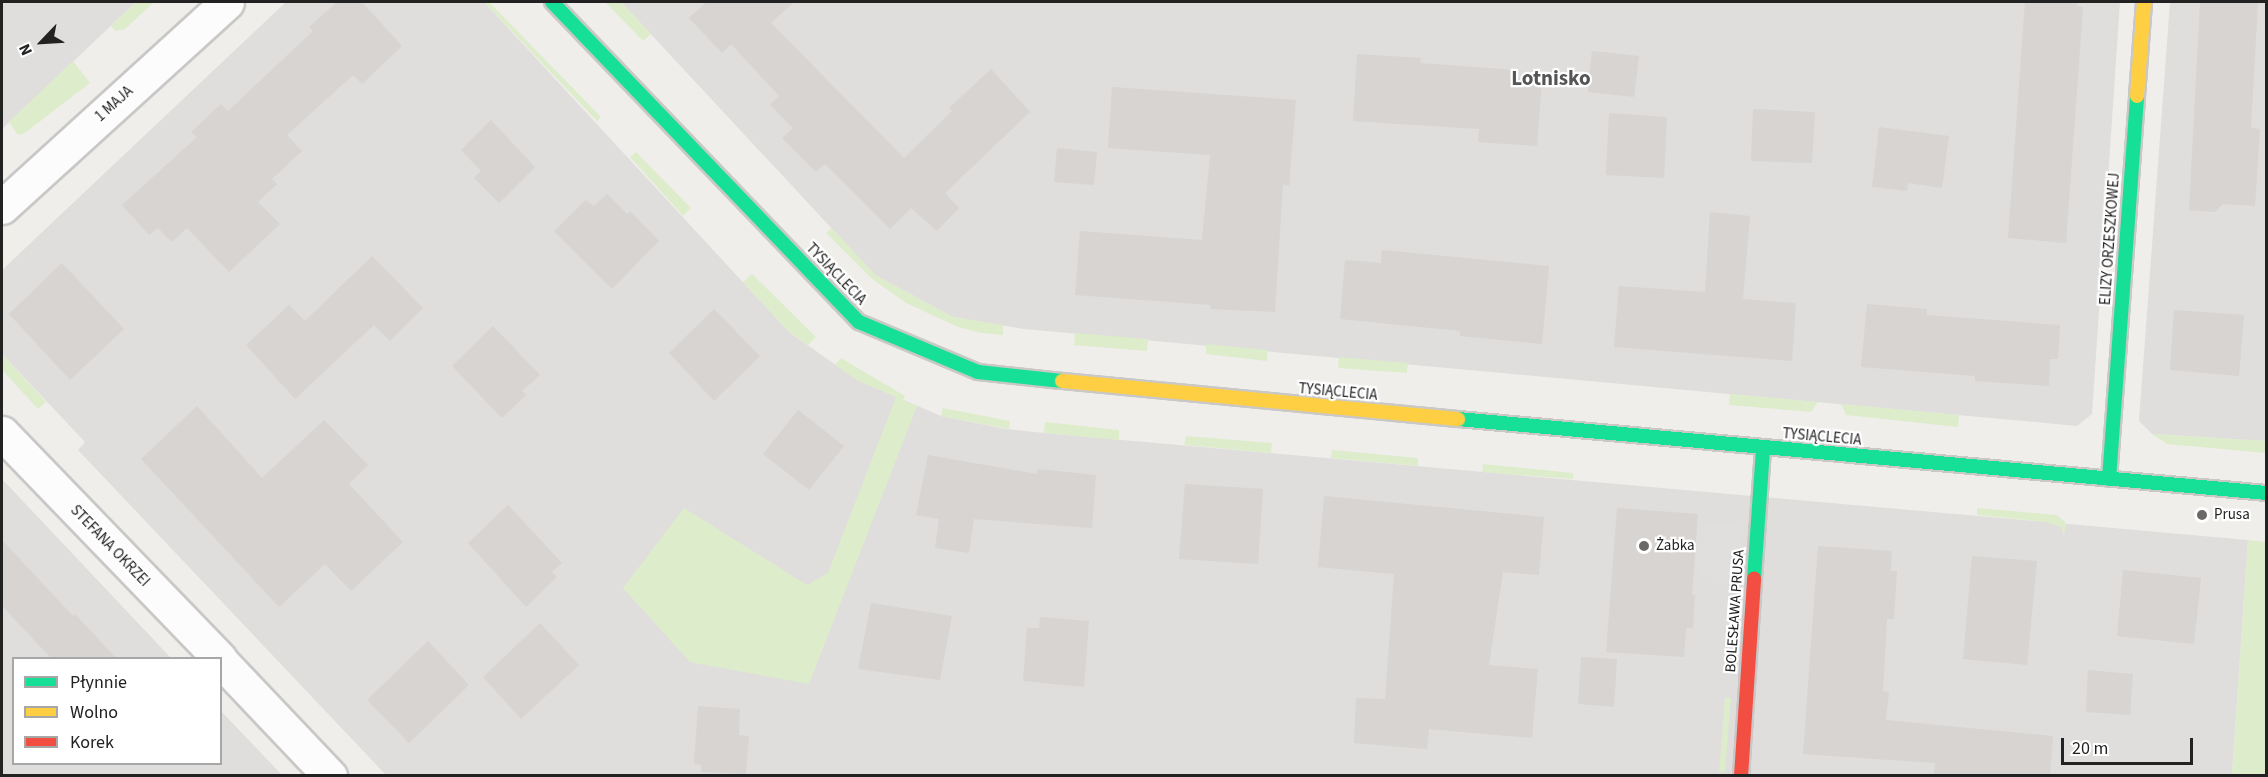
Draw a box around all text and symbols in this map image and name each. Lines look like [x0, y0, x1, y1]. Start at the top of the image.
north arrow [12, 12, 72, 72]
text: N [13, 40, 38, 59]
district label: Lotnisko [1511, 65, 1591, 91]
street label: 1 MAJA [91, 82, 137, 126]
street label: ELIZY ORZESZKOWEJ [2096, 172, 2124, 306]
street label: TYSIĄCLECIA [802, 239, 870, 309]
street label: TYSIĄCLECIA [1298, 380, 1378, 404]
street label: TYSIĄCLECIA [1782, 425, 1862, 449]
street label: STEFANA OKRZEI [67, 501, 153, 591]
place label: Prusa [2214, 506, 2250, 524]
marker: Prusa [2195, 508, 2209, 522]
place label: Żabka [1656, 537, 1695, 555]
marker: Żabka [1637, 539, 1651, 553]
street label: BOLESŁAWA PRUSA [1722, 549, 1748, 673]
legend [12, 657, 222, 765]
text: Płynnie [70, 670, 127, 695]
text: Wolno [70, 700, 118, 725]
scale bar [2064, 726, 2196, 764]
text: Korek [70, 730, 114, 755]
text: 20 m [2072, 736, 2108, 761]

